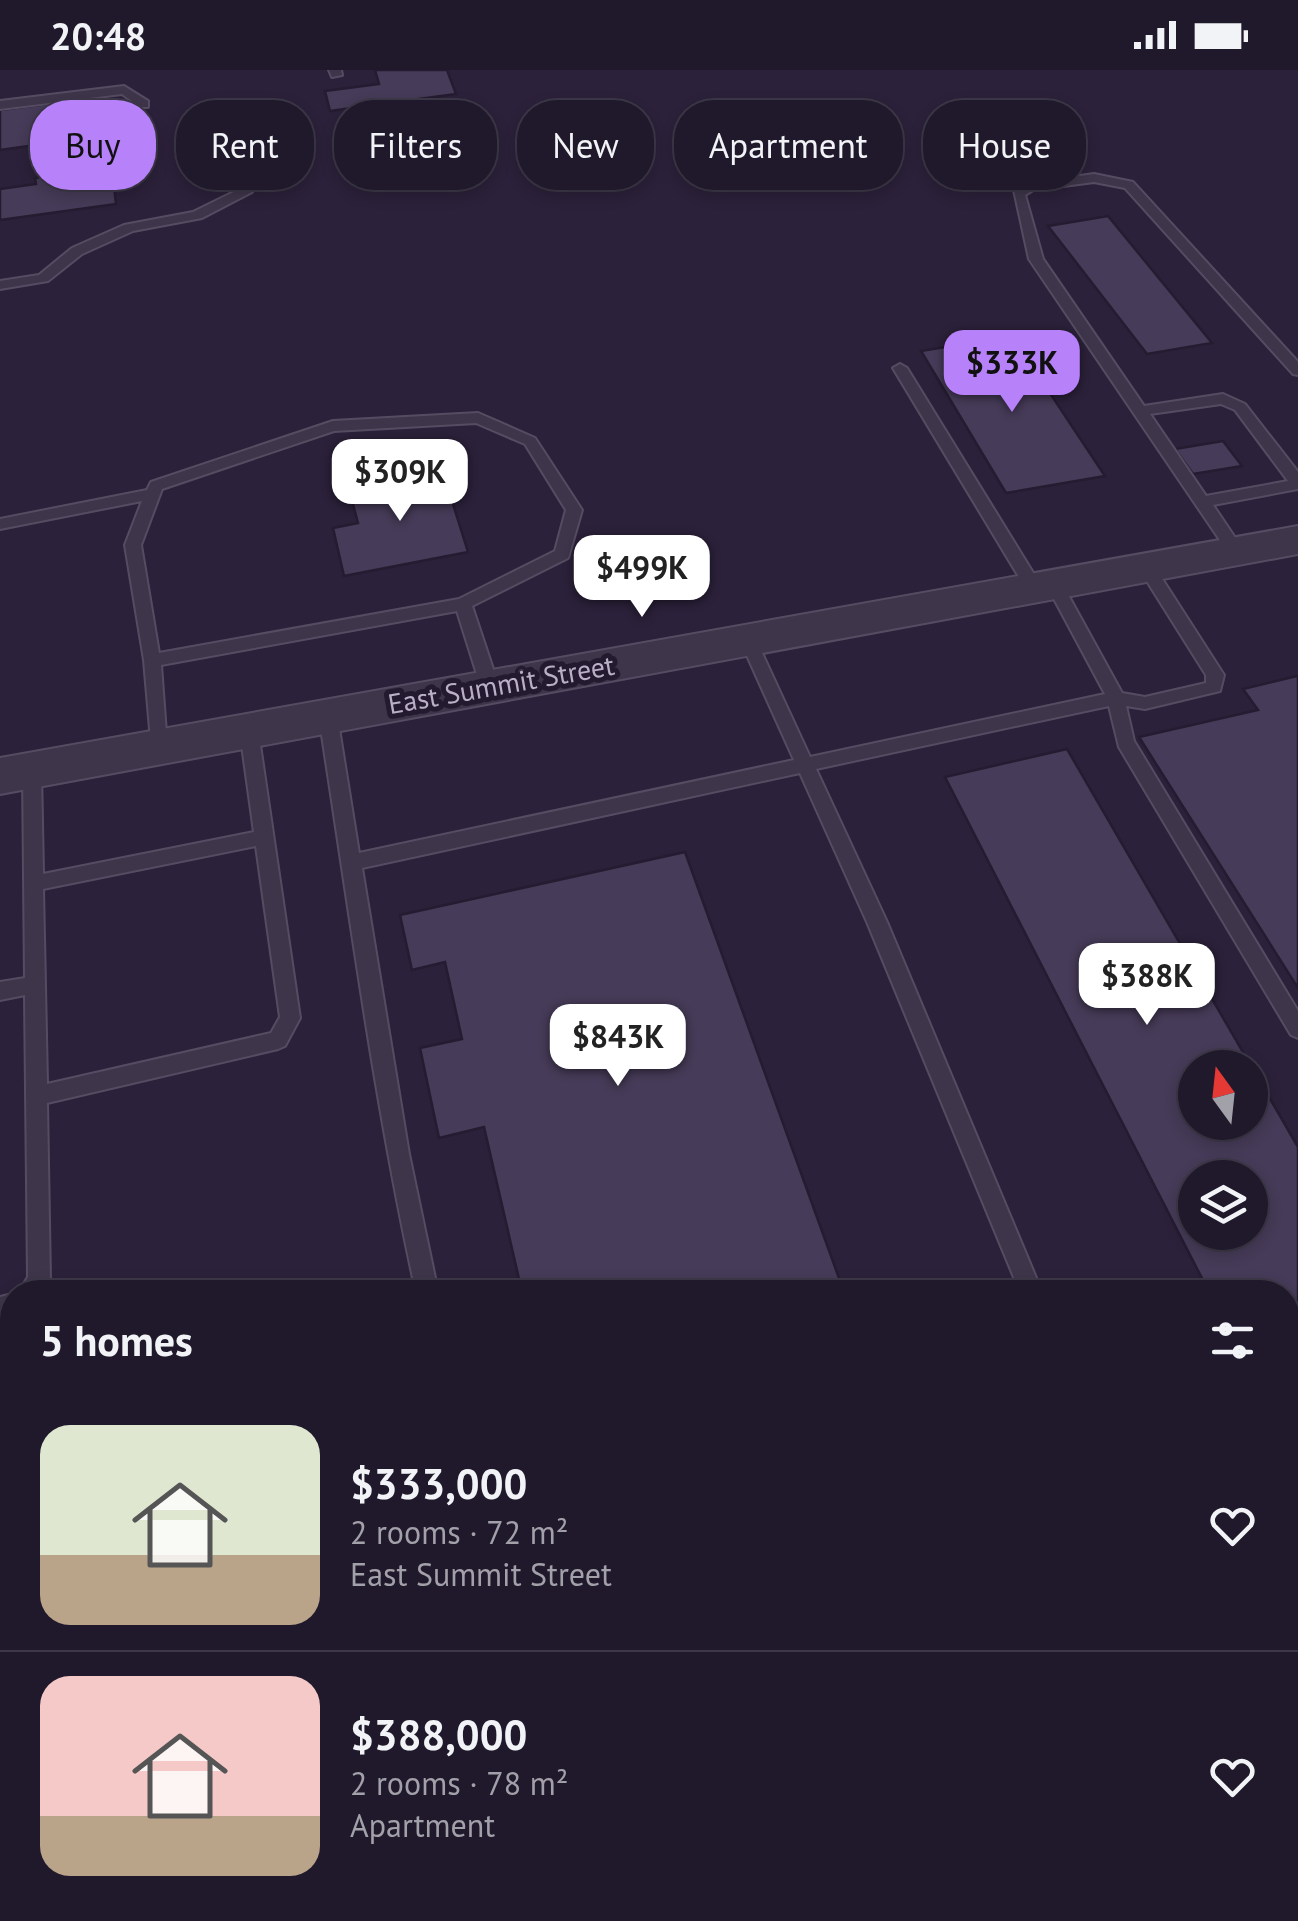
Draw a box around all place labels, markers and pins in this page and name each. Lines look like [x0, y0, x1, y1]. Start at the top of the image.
pin: $333K [942, 330, 1082, 415]
pin: $309K [330, 439, 470, 524]
pin: $499K [572, 535, 712, 620]
pin: $388K [1077, 943, 1217, 1028]
pin: $843K [548, 1004, 688, 1089]

